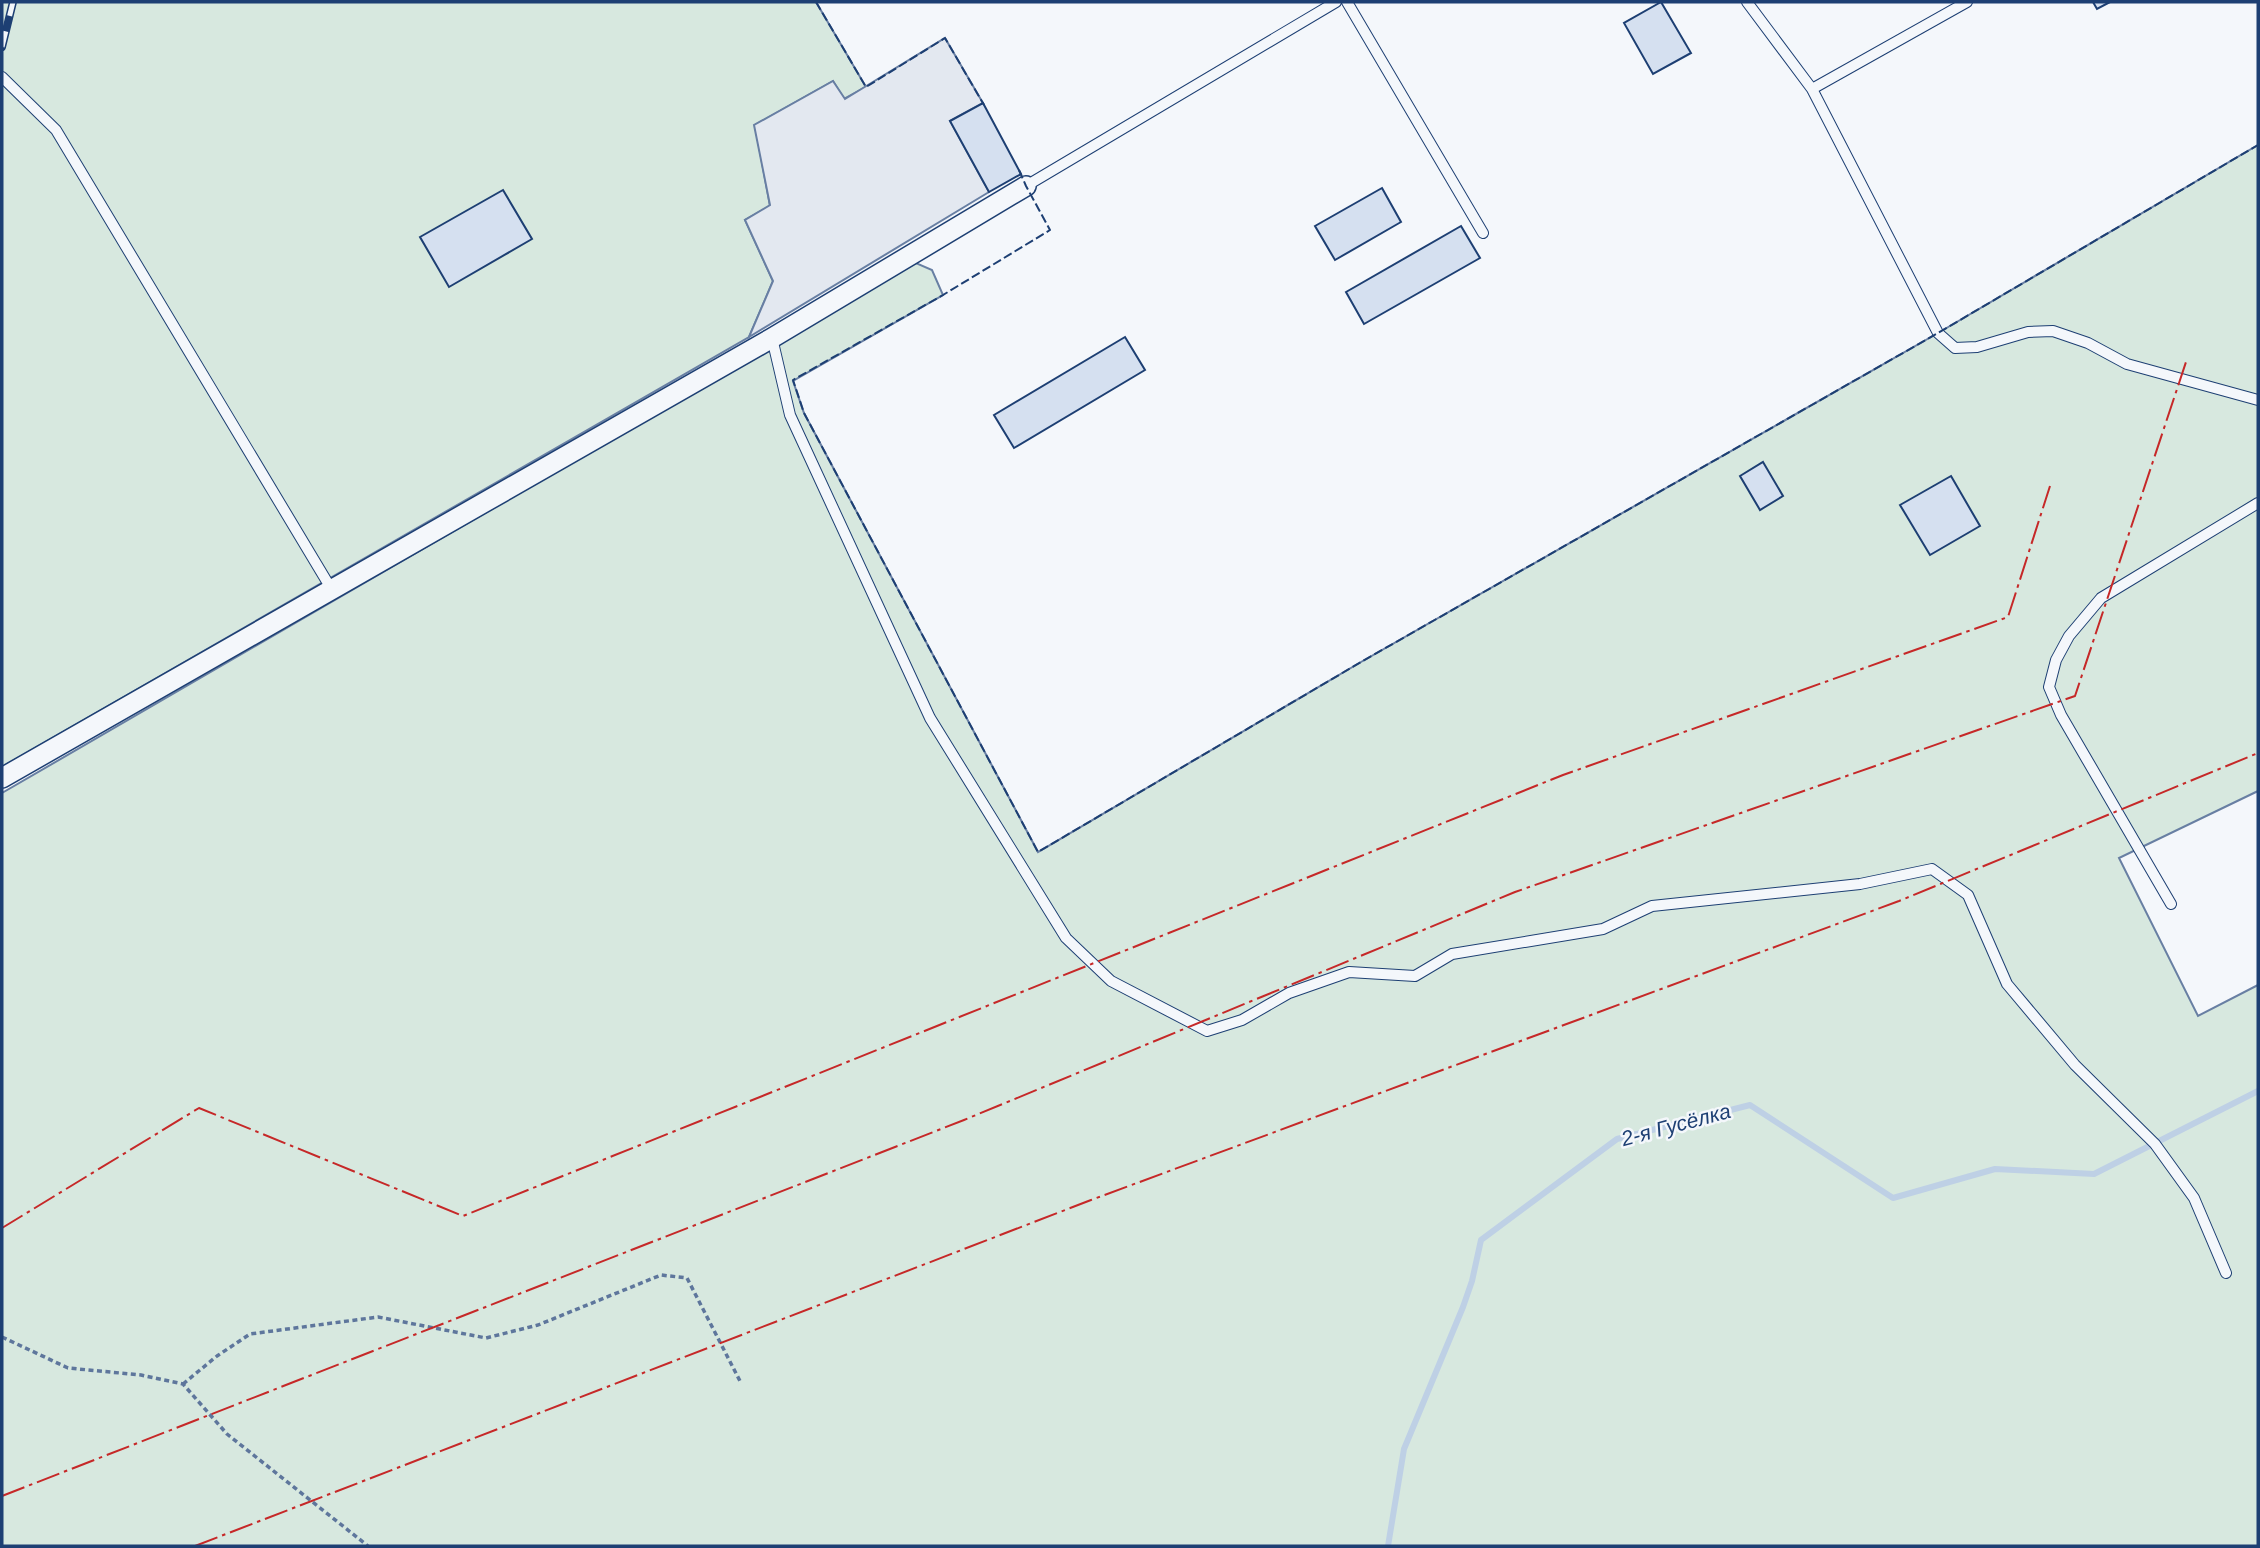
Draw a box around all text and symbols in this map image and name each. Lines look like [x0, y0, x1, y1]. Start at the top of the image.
water label: 2-я Гусёлка [1618, 1099, 1733, 1150]

